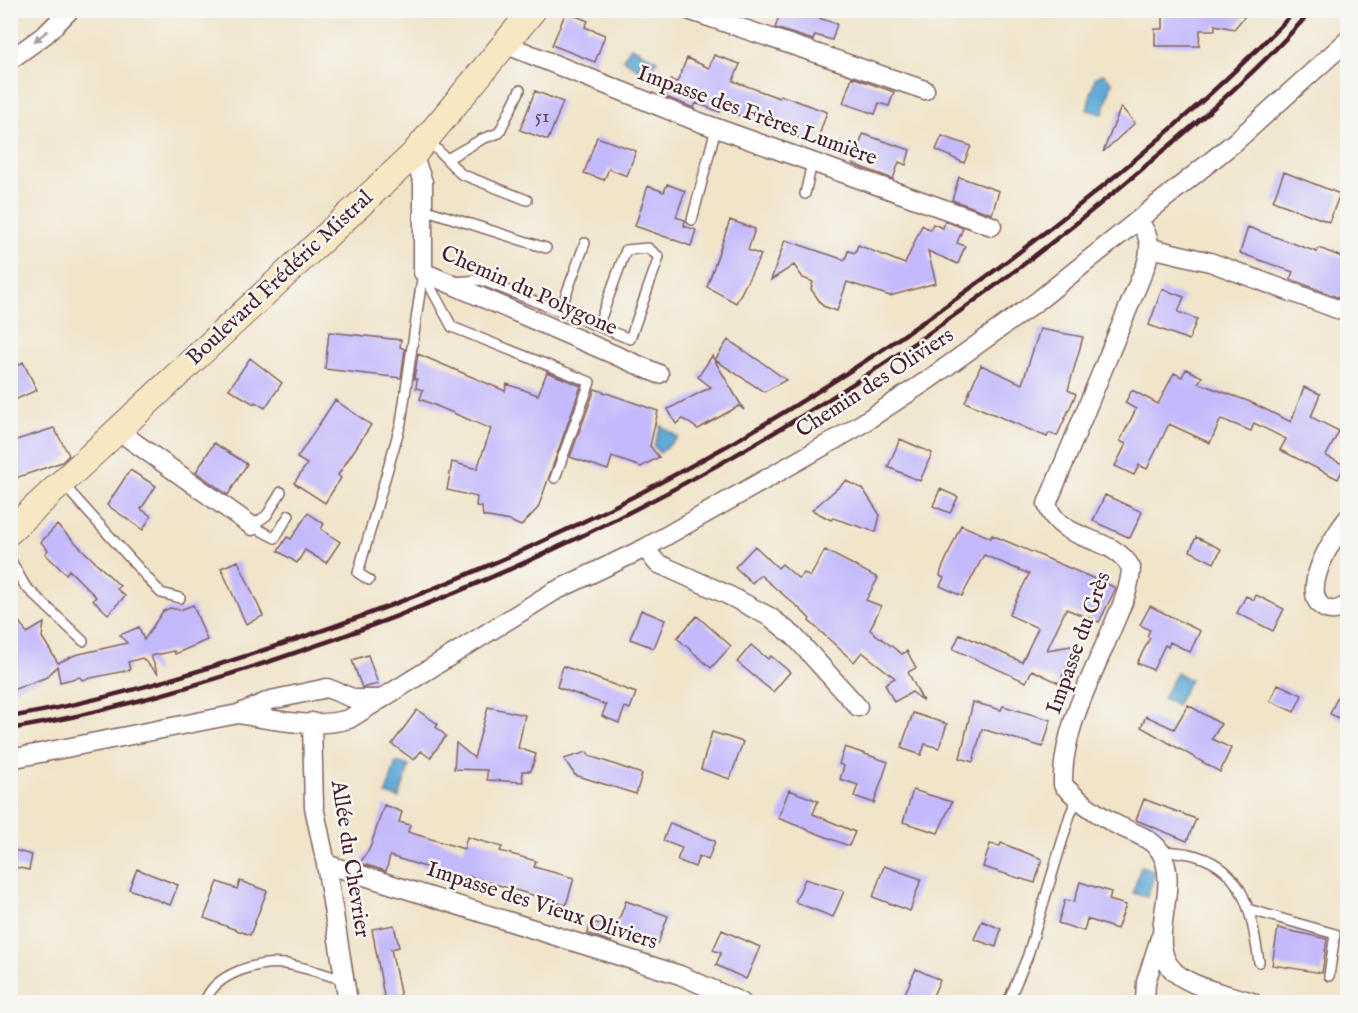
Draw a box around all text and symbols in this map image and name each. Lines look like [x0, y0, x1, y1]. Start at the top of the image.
one-way arrow [33, 30, 49, 43]
street label: Impasse des Frères Lumière [633, 60, 881, 172]
house number: 51 [535, 104, 549, 129]
street label: Boulevard Frédéric Mistral [181, 184, 379, 372]
street label: Chemin du Polygone [436, 239, 622, 343]
street label: Chemin des Oliviers [791, 322, 959, 444]
street label: Impasse du Grès [1040, 568, 1118, 718]
street label: Allée du Chevrier [324, 777, 376, 940]
street label: Impasse des Vieux Oliviers [423, 855, 661, 957]

